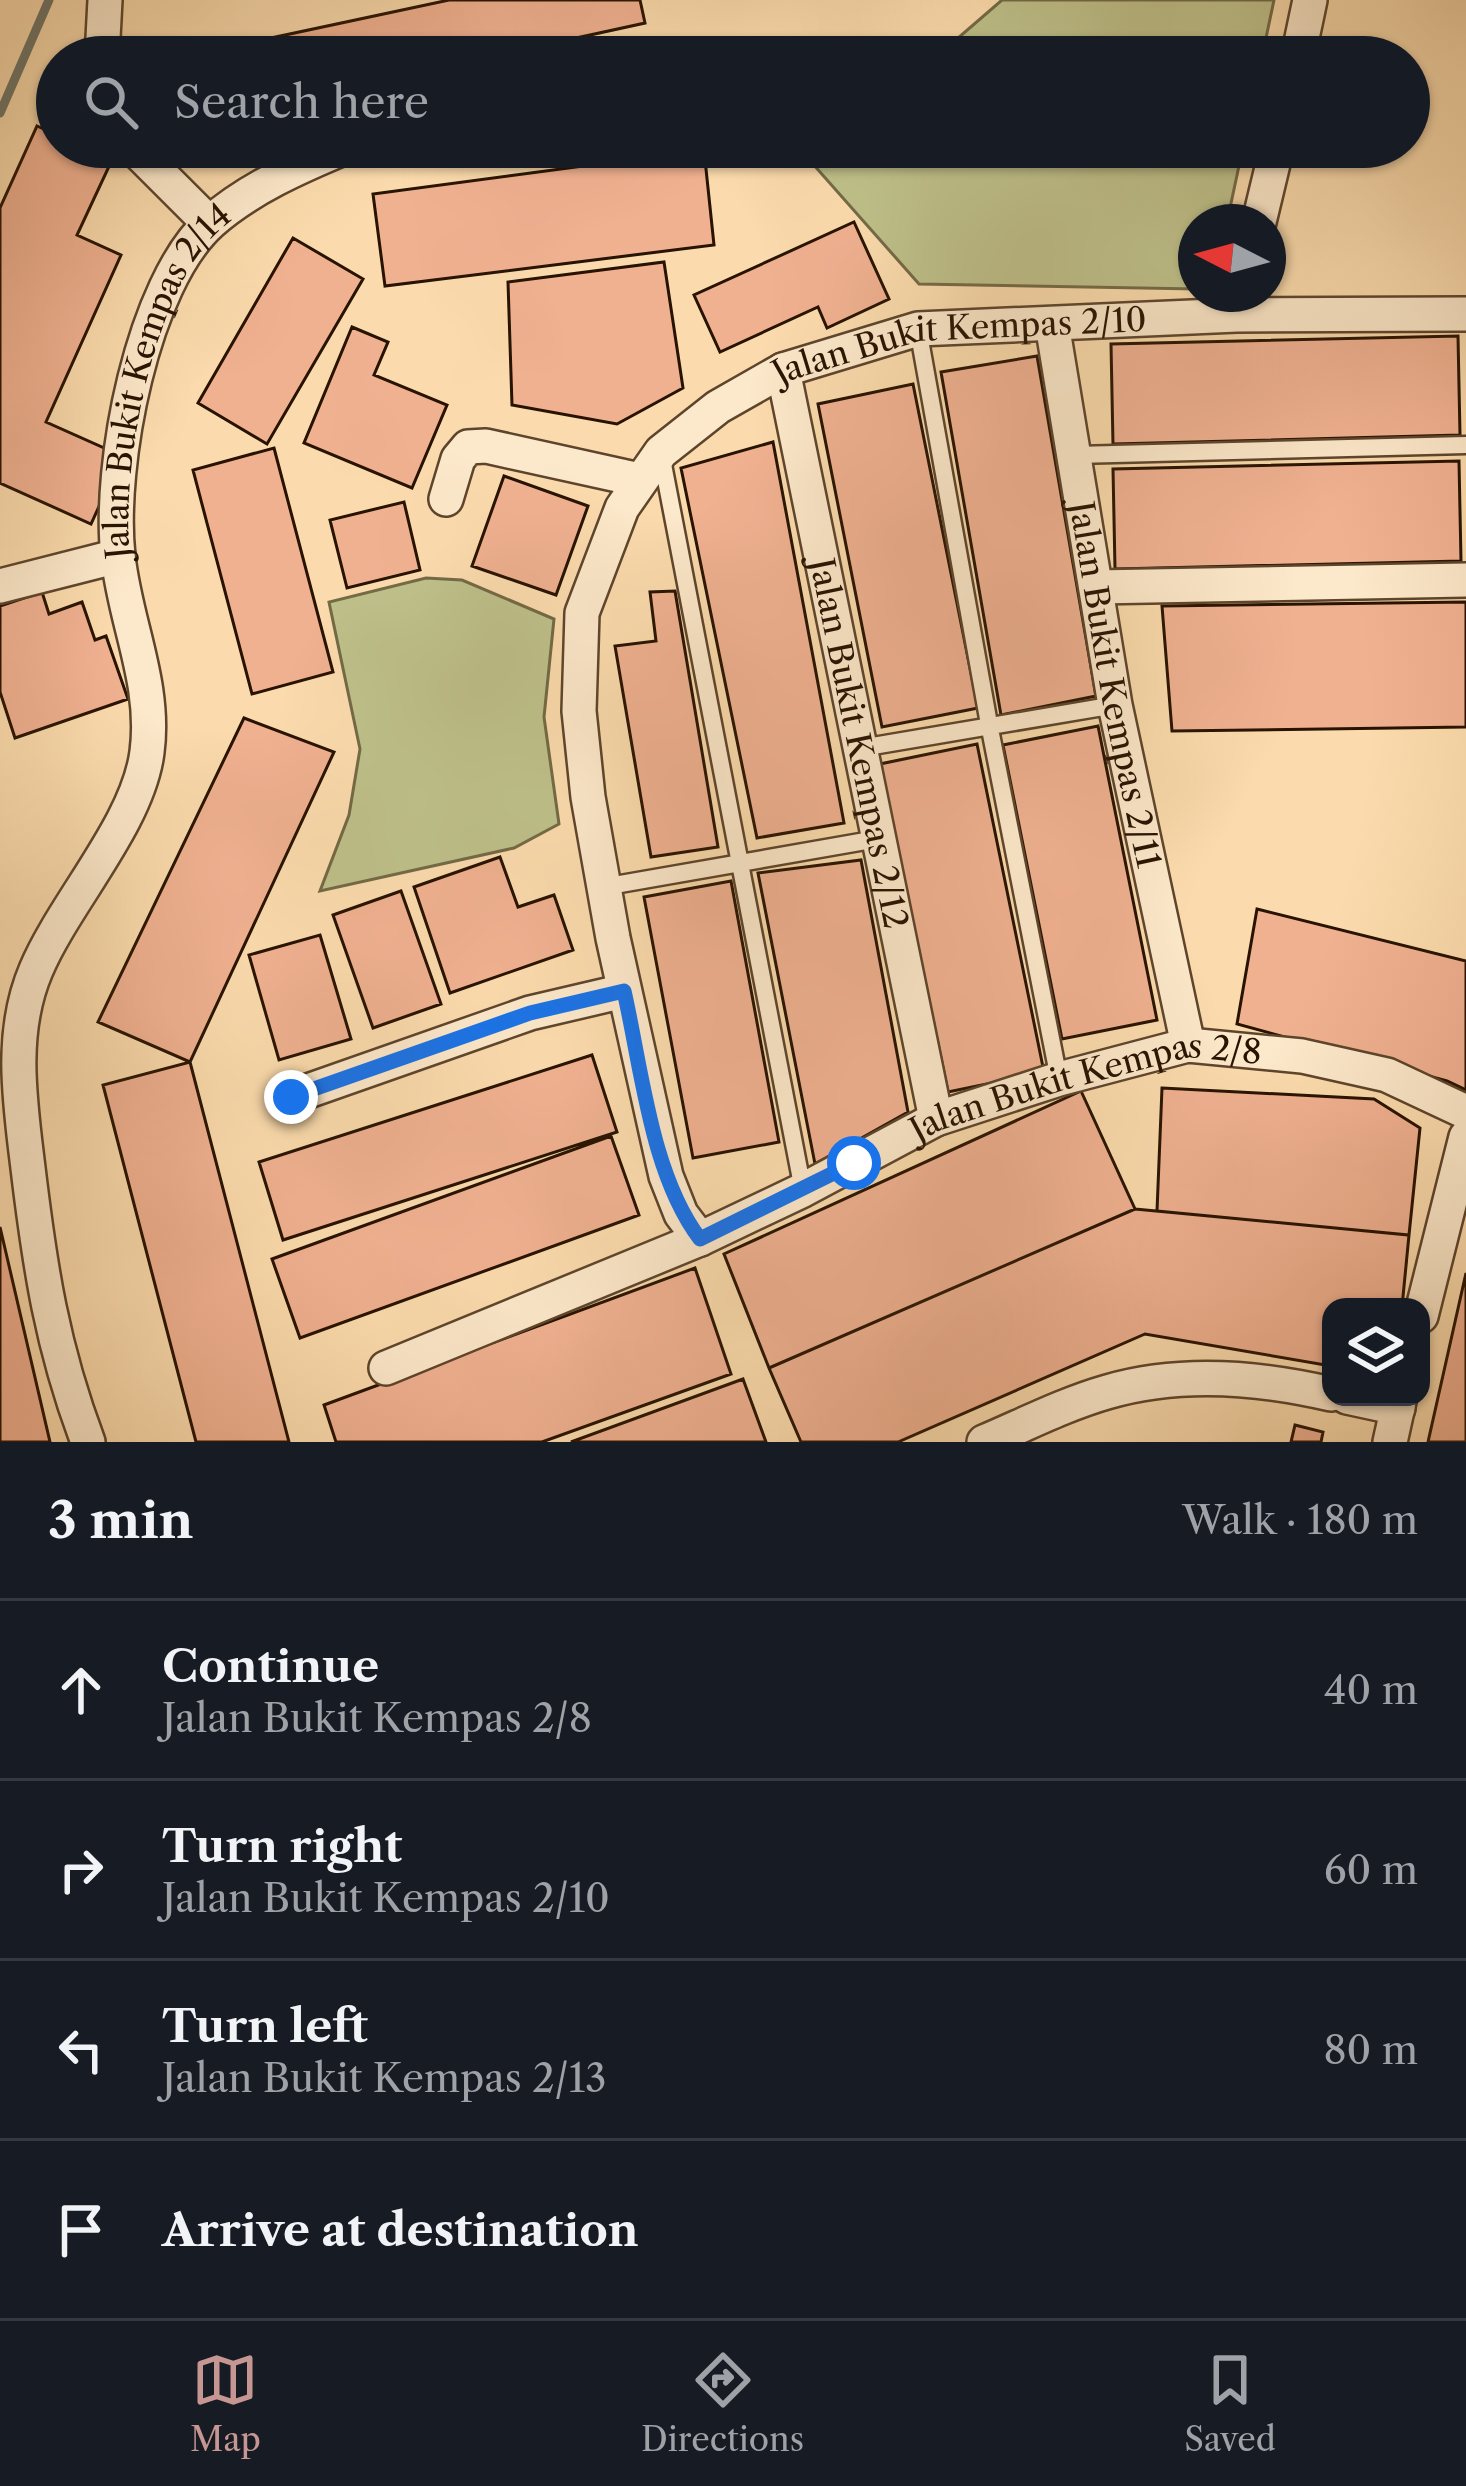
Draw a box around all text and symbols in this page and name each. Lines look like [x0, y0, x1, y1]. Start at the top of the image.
search box [36, 36, 1430, 168]
icon: search [78, 69, 144, 135]
text: Search here [174, 74, 429, 130]
street label: Jalan Bukit Kempas 2/14 [96, 194, 239, 566]
north arrow [1178, 204, 1286, 312]
street label: Jalan Bukit Kempas 2/10 [761, 299, 1147, 395]
street label: Jalan Bukit Kempas 2/11 [1060, 493, 1169, 872]
street label: Jalan Bukit Kempas 2/12 [800, 550, 917, 932]
street label: Jalan Bukit Kempas 2/8 [898, 1025, 1263, 1153]
route end [264, 1070, 318, 1124]
route start [827, 1136, 881, 1190]
map controls [1322, 1298, 1430, 1406]
button: layers [1322, 1298, 1430, 1406]
text: 3 min [48, 1489, 194, 1551]
text: Walk · 180 m [1182, 1496, 1418, 1544]
text: Continue [162, 1638, 379, 1694]
icon: ahead [48, 1657, 114, 1723]
text: 40 m [1324, 1666, 1418, 1714]
text: Jalan Bukit Kempas 2/8 [162, 1694, 592, 1742]
text: Turn right [162, 1818, 402, 1874]
icon: right [48, 1837, 114, 1903]
text: 60 m [1324, 1846, 1418, 1894]
text: Jalan Bukit Kempas 2/10 [162, 1874, 610, 1922]
text: Turn left [162, 1998, 368, 2054]
icon: left [48, 2017, 114, 2083]
text: 80 m [1323, 2026, 1418, 2074]
text: Jalan Bukit Kempas 2/13 [162, 2054, 607, 2102]
icon: arrive [48, 2197, 114, 2263]
text: Arrive at destination [162, 2202, 639, 2258]
tab: Map [190, 2347, 261, 2460]
tab: Directions [641, 2347, 804, 2460]
tab: Saved [1184, 2347, 1276, 2460]

